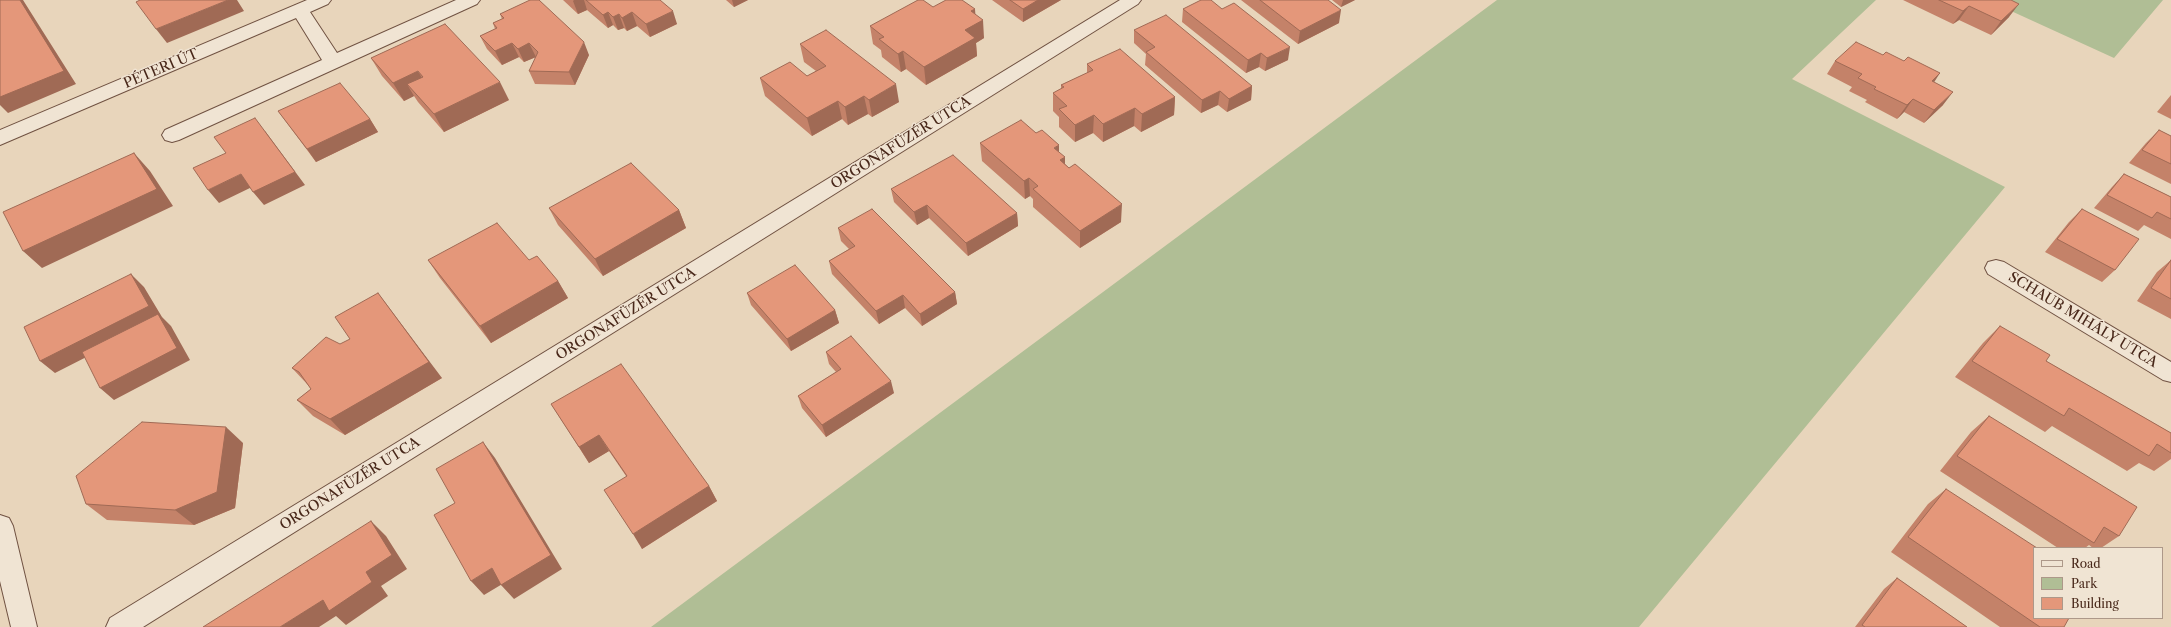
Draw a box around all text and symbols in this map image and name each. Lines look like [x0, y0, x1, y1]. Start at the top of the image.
street label: PÉTERI ÚT [121, 46, 201, 92]
street label: ORGONAFÜZÉR UTCA [828, 93, 974, 193]
street label: ORGONAFÜZÉR UTCA [553, 264, 699, 364]
street label: SCHAUB MIHÁLY UTCA [2005, 269, 2161, 371]
street label: ORGONAFÜZÉR UTCA [277, 434, 423, 534]
legend [2033, 547, 2163, 619]
text: Road [2071, 556, 2101, 571]
text: Park [2071, 576, 2097, 591]
text: Building [2071, 596, 2119, 611]

